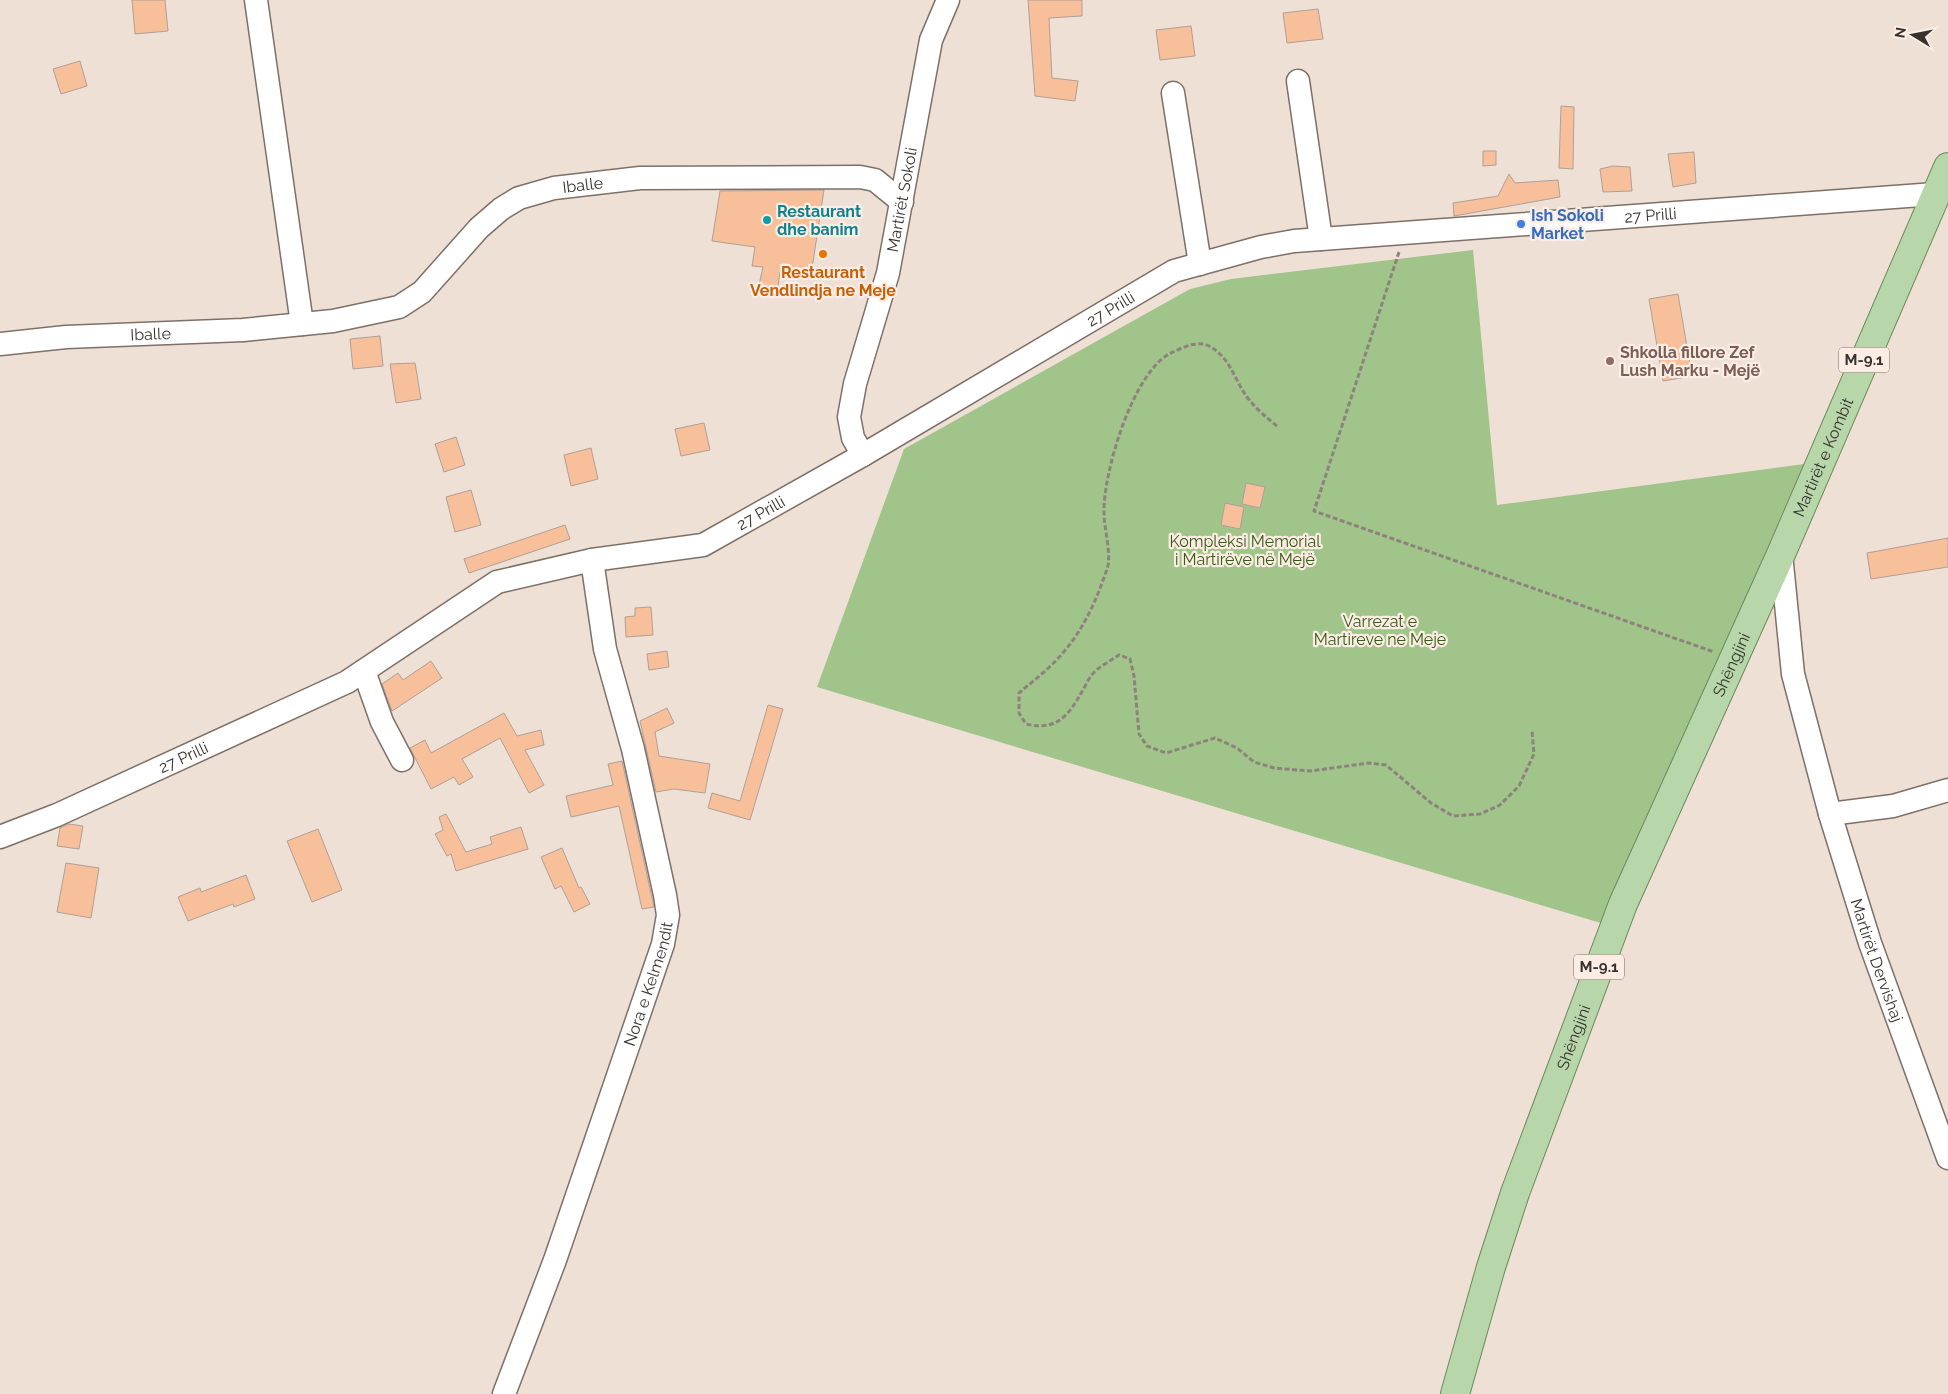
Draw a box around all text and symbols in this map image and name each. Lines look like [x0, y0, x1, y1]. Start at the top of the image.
north arrow [1888, 10, 1938, 60]
text: N [1891, 26, 1909, 39]
street label: Martirët Sokoli [883, 146, 920, 254]
street label: Iballe [561, 173, 604, 196]
place label: Restaurant dhe banim [777, 202, 861, 239]
street label: 27 Prilli [1624, 203, 1677, 226]
place label: Ish Sokoli Market [1531, 206, 1604, 243]
marker: Restaurant dhe banim [761, 214, 773, 226]
marker: Ish Sokoli Market [1515, 218, 1527, 230]
marker: Restaurant Vendlindja ne Meje [817, 248, 829, 260]
place label: Restaurant Vendlindja ne Meje [750, 263, 896, 300]
street label: 27 Prilli [1083, 287, 1138, 330]
street label: Iballe [130, 323, 171, 344]
place label: Shkolla fillore Zef Lush Marku - Mejë [1620, 343, 1760, 380]
road number: M-9.1 [1839, 348, 1889, 372]
marker: Shkolla fillore Zef Lush Marku - Mejë [1604, 355, 1616, 367]
street label: Martirët e Kombit [1789, 394, 1857, 519]
street label: 27 Prilli [733, 492, 788, 534]
park label: Kompleksi Memorial i Martirëve në Mejë [1169, 532, 1321, 569]
park label: Varrezat e Martireve ne Meje [1314, 612, 1446, 649]
street label: Shëngjini [1708, 630, 1754, 699]
street label: 27 Prilli [156, 738, 211, 777]
street label: Martirët Dervishaj [1847, 896, 1907, 1024]
street label: Nora e Kelmendit [619, 920, 676, 1048]
road number: M-9.1 [1574, 954, 1624, 980]
street label: Shëngjini [1552, 1002, 1594, 1072]

